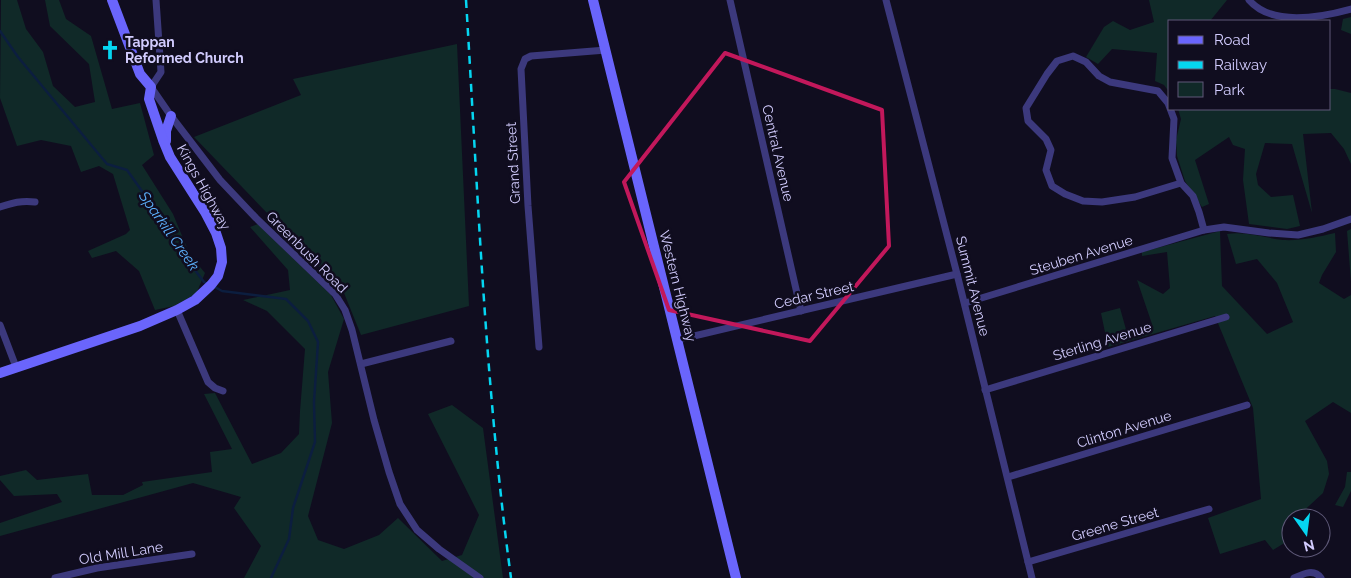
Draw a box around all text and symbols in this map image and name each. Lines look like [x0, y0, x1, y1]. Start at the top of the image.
legend [1168, 20, 1331, 110]
text: Road [1214, 31, 1250, 49]
place label: Tappan Reformed Church [125, 34, 244, 66]
church icon: Tappan Reformed Church [99, 39, 121, 61]
text: Railway [1214, 56, 1267, 74]
text: Park [1214, 81, 1245, 99]
street label: Central Avenue [759, 103, 797, 203]
street label: Grand Street [503, 121, 523, 204]
street label: Kings Highway [174, 141, 234, 233]
water label: Sparkill Creek [134, 187, 203, 274]
street label: Greenbush Road [263, 208, 351, 296]
street label: Western Highway [656, 229, 700, 344]
street label: Steuben Avenue [1028, 232, 1134, 278]
street label: Summit Avenue [953, 234, 993, 338]
street label: Cedar Street [773, 278, 856, 312]
street label: Sterling Avenue [1051, 318, 1153, 364]
street label: Clinton Avenue [1075, 407, 1173, 451]
street label: Greene Street [1070, 504, 1161, 544]
north arrow [1281, 508, 1331, 558]
text: N [1302, 537, 1316, 555]
street label: Old Mill Lane [78, 538, 164, 568]

